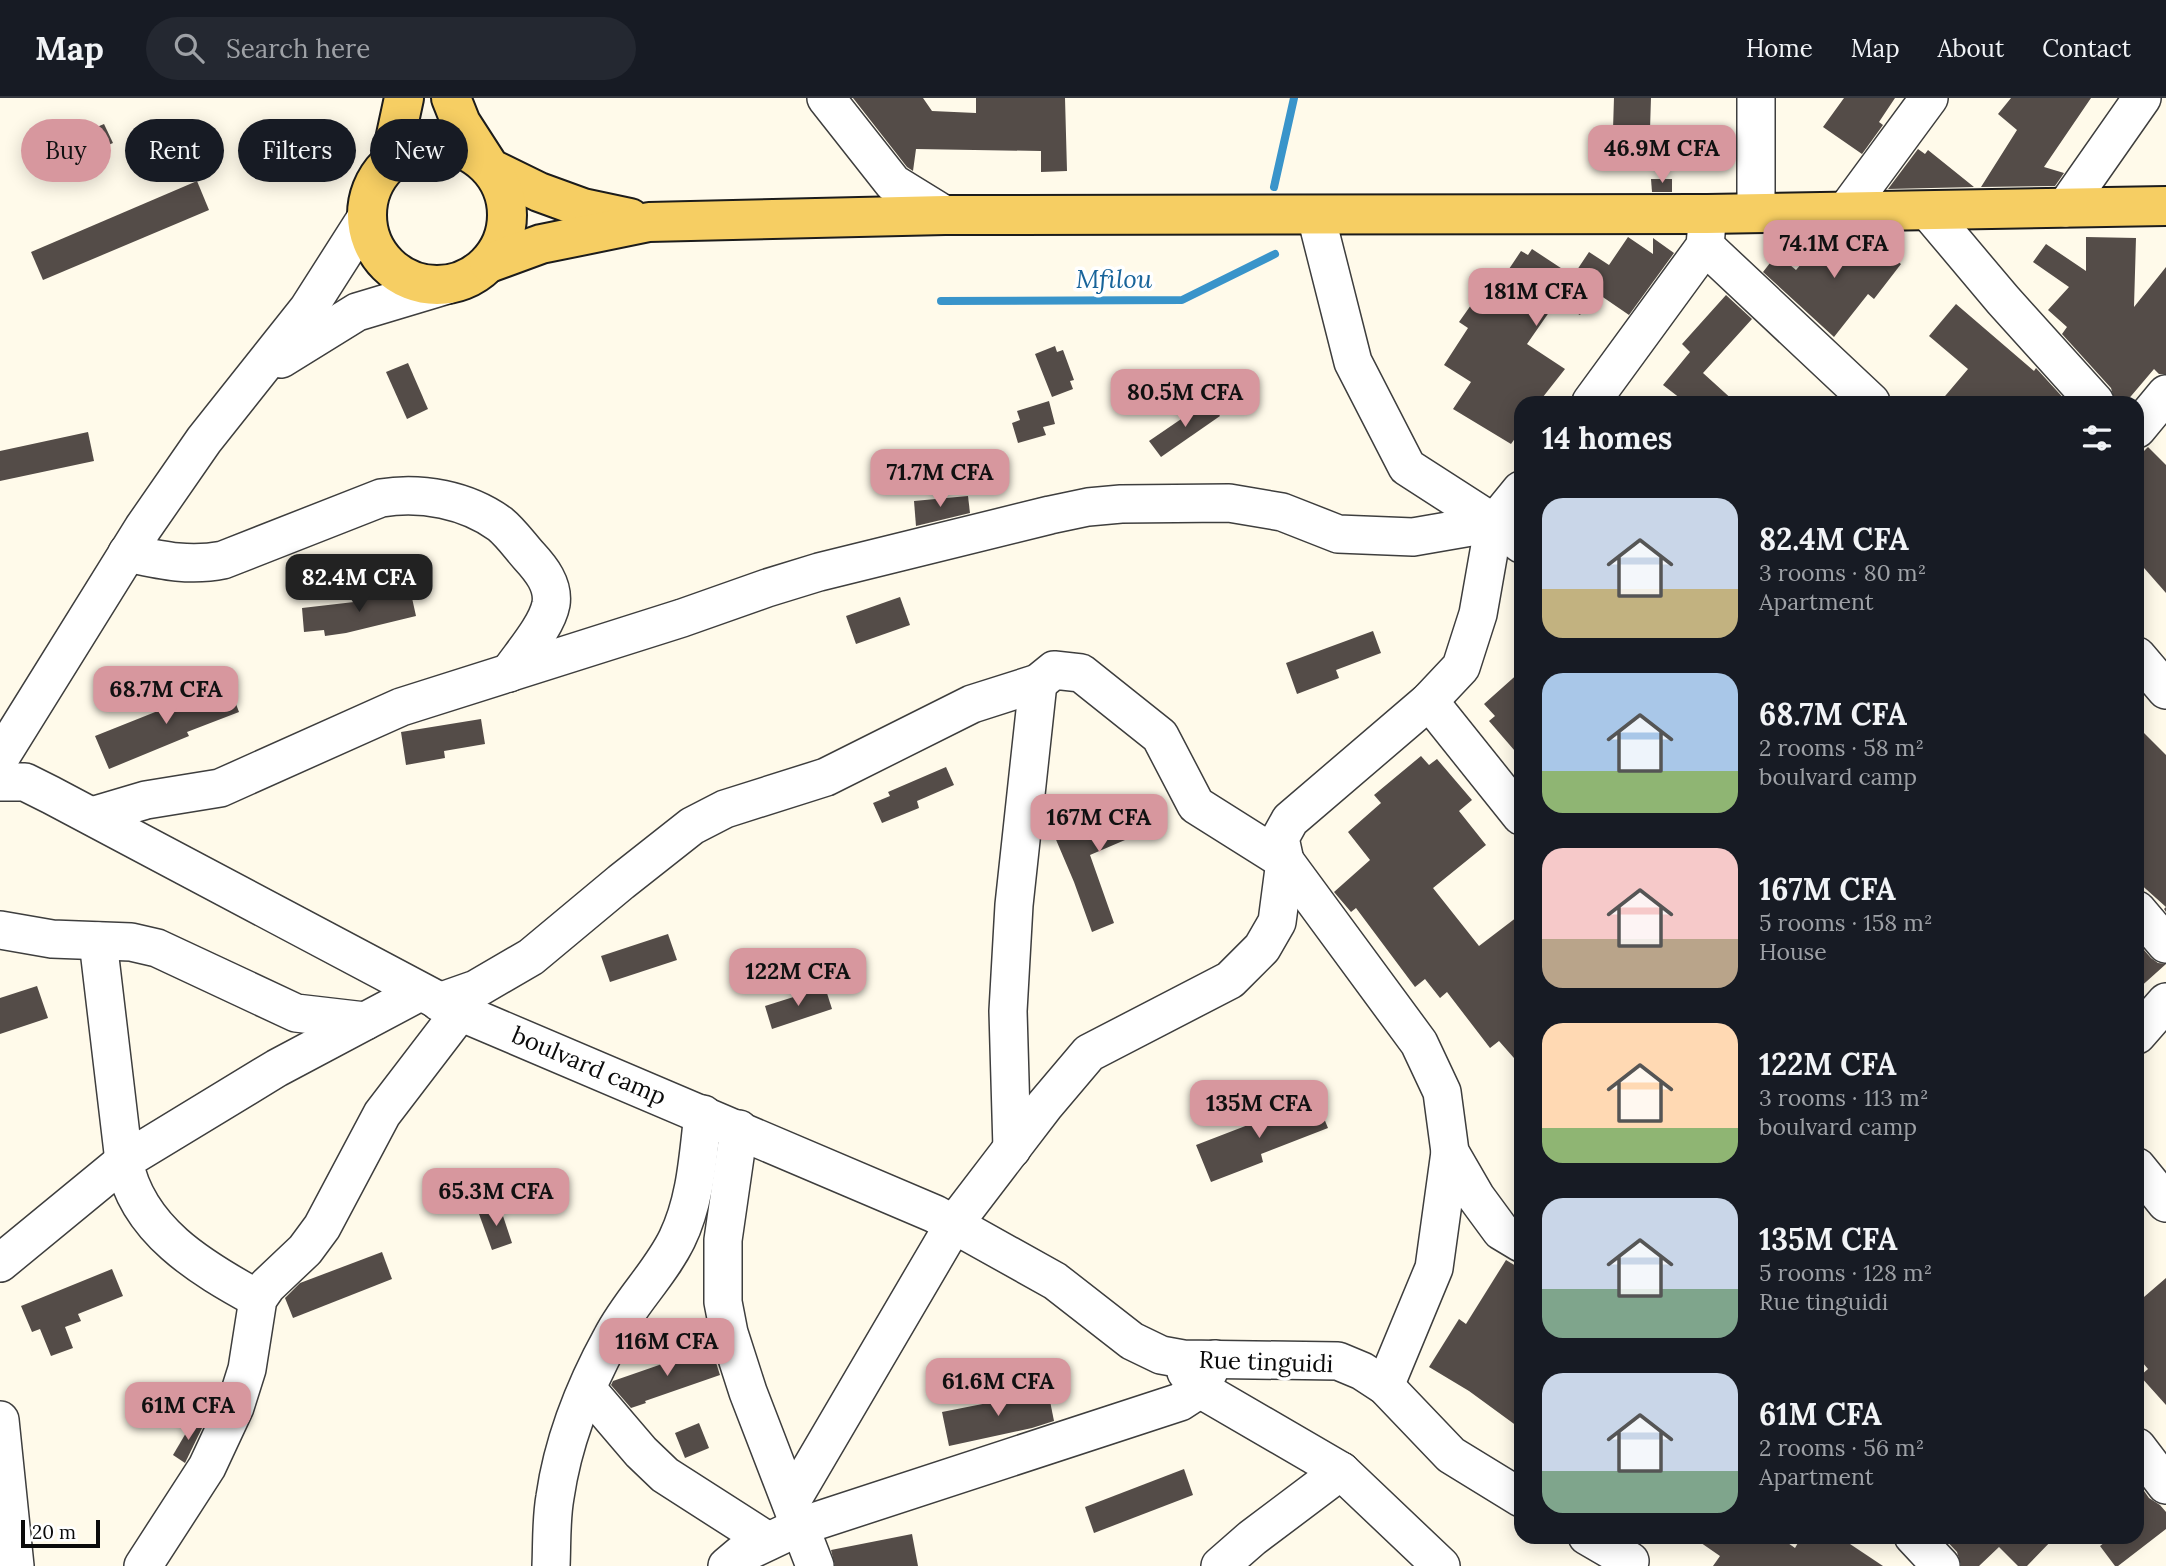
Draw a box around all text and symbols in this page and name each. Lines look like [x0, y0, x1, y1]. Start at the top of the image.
search box [146, 17, 636, 80]
text: Map [35, 27, 104, 69]
icon: search [170, 29, 208, 67]
text: Search here [226, 32, 370, 65]
text: Home [1746, 33, 1813, 64]
text: Map [1851, 33, 1900, 64]
text: About [1938, 33, 2004, 64]
text: Contact [2042, 33, 2131, 64]
chip: Buy [21, 119, 111, 182]
chip: Rent [125, 119, 224, 182]
chip: Filters [238, 119, 356, 182]
chip: New [370, 119, 468, 182]
pin: 46.9M CFA [1582, 126, 1742, 185]
text: 46.9M CFA [1604, 133, 1720, 162]
pin: 74.1M CFA [1754, 220, 1914, 280]
text: 74.1M CFA [1779, 228, 1889, 257]
water label: Mfilou [1076, 262, 1153, 295]
pin: 181M CFA [1464, 268, 1608, 328]
text: 181M CFA [1484, 276, 1588, 305]
pin: 80.5M CFA [1105, 370, 1265, 429]
text: 80.5M CFA [1127, 377, 1243, 406]
text: 14 homes [1542, 419, 1672, 457]
icon: filters [2078, 419, 2116, 457]
pin: 71.7M CFA [860, 450, 1020, 509]
text: 71.7M CFA [886, 457, 994, 486]
text: 82.4M CFA [1759, 520, 1909, 558]
icon: home [1598, 526, 1682, 610]
pin: 82.4M CFA [279, 554, 439, 614]
text: 3 rooms · 80 m² [1759, 558, 1926, 587]
text: 82.4M CFA [302, 562, 416, 591]
text: Apartment [1759, 587, 1874, 616]
pin: 68.7M CFA [86, 666, 246, 726]
text: 68.7M CFA [109, 674, 223, 703]
text: 68.7M CFA [1759, 695, 1907, 733]
icon: home [1598, 701, 1682, 785]
text: 2 rooms · 58 m² [1759, 733, 1924, 762]
text: boulvard camp [1759, 762, 1917, 791]
pin: 167M CFA [1027, 794, 1171, 854]
text: 167M CFA [1047, 802, 1151, 831]
text: 167M CFA [1759, 870, 1896, 908]
icon: home [1598, 876, 1682, 960]
text: 5 rooms · 158 m² [1759, 908, 1933, 937]
text: House [1759, 937, 1827, 966]
pin: 122M CFA [726, 948, 870, 1008]
text: 122M CFA [745, 956, 851, 985]
street label: boulvard camp [507, 1019, 671, 1112]
text: 122M CFA [1759, 1045, 1897, 1083]
icon: home [1598, 1051, 1682, 1135]
pin: 135M CFA [1187, 1080, 1331, 1140]
text: 3 rooms · 113 m² [1759, 1083, 1929, 1112]
text: 135M CFA [1206, 1088, 1312, 1117]
text: boulvard camp [1759, 1112, 1917, 1141]
pin: 65.3M CFA [416, 1168, 576, 1228]
text: 65.3M CFA [438, 1176, 554, 1205]
text: 135M CFA [1759, 1220, 1898, 1258]
icon: home [1598, 1226, 1682, 1310]
text: 5 rooms · 128 m² [1759, 1258, 1932, 1287]
text: Rue tinguidi [1759, 1287, 1888, 1316]
pin: 116M CFA [595, 1318, 739, 1378]
text: 116M CFA [615, 1326, 719, 1355]
street label: Rue tinguidi [1198, 1344, 1334, 1379]
pin: 61.6M CFA [918, 1358, 1078, 1418]
text: 61.6M CFA [942, 1366, 1054, 1395]
pin: 61M CFA [123, 1382, 253, 1442]
text: 61M CFA [141, 1390, 235, 1419]
text: 61M CFA [1759, 1395, 1882, 1433]
icon: home [1598, 1401, 1682, 1485]
text: 2 rooms · 56 m² [1759, 1433, 1924, 1462]
text: Apartment [1759, 1462, 1874, 1491]
scale bar [21, 1517, 100, 1549]
text: 20 m [32, 1520, 76, 1544]

